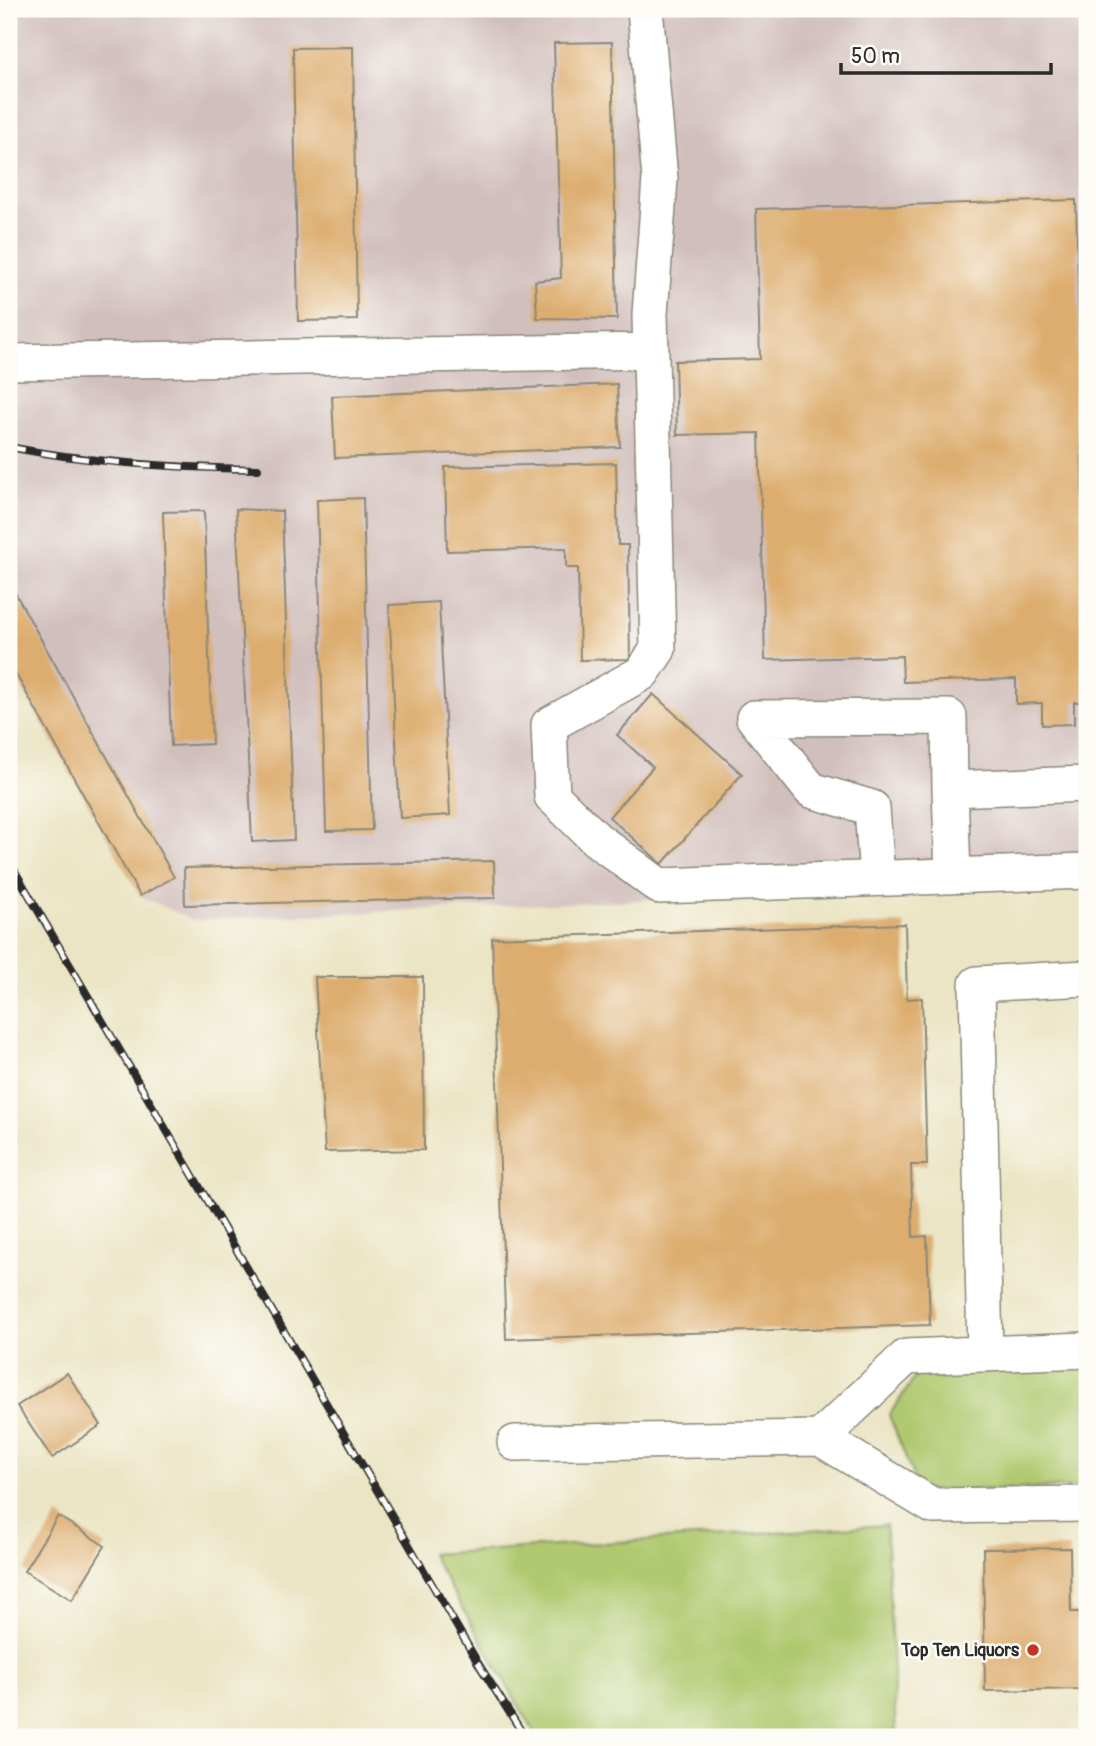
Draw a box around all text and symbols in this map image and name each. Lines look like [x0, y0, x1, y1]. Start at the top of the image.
scale bar [841, 32, 1050, 76]
text: 50 m [851, 43, 900, 70]
place label: Top Ten Liquors [900, 1639, 1020, 1662]
marker: Top Ten Liquors [1025, 1642, 1041, 1658]

